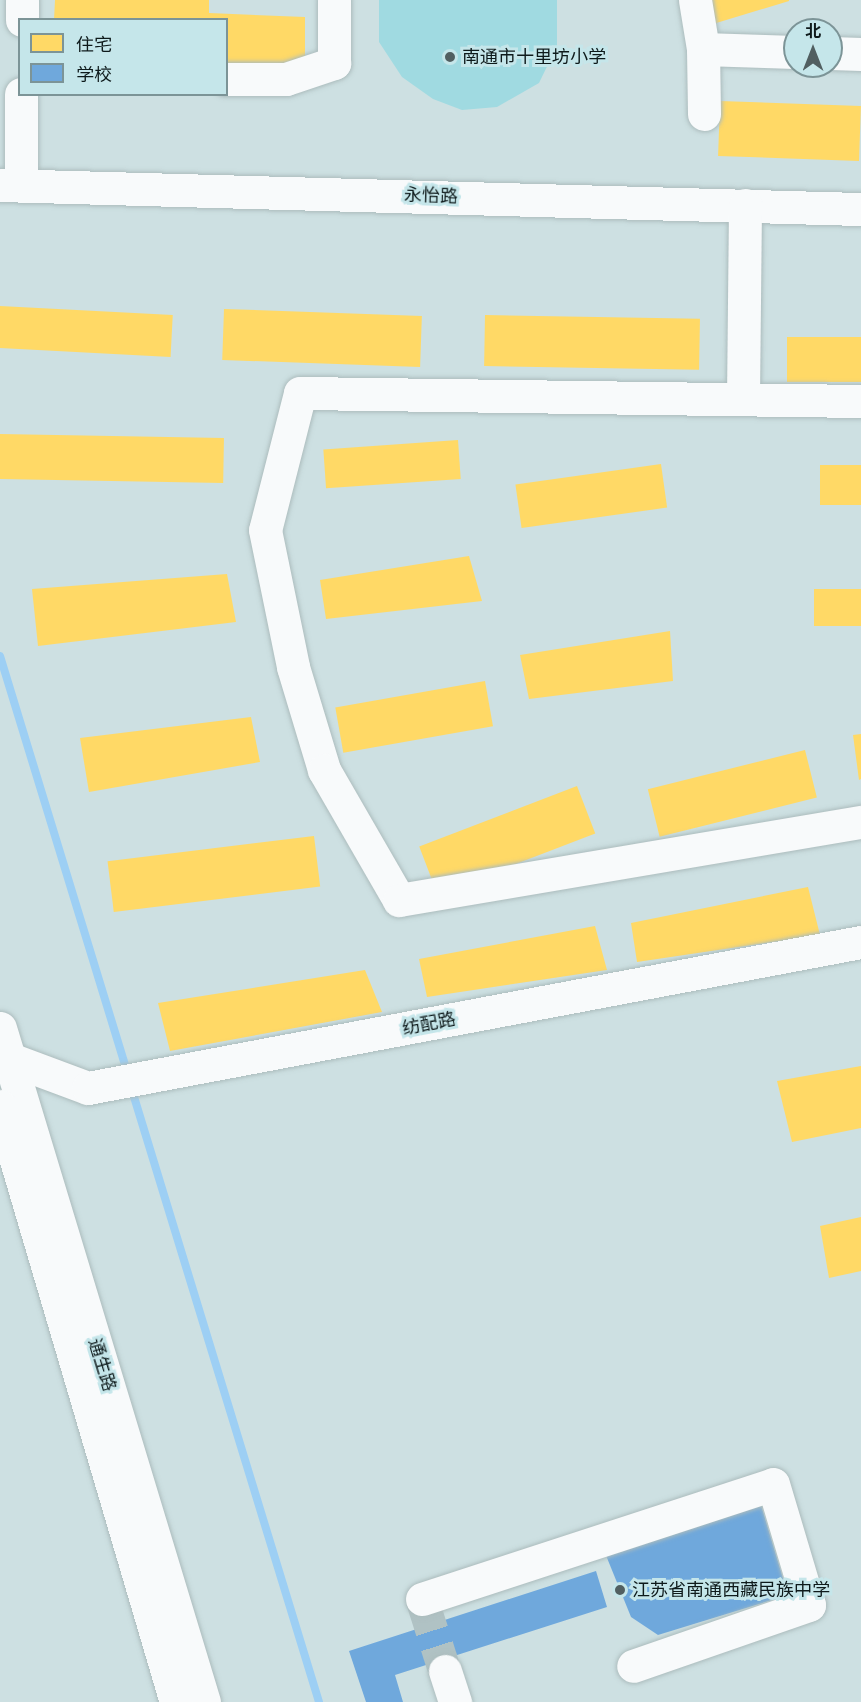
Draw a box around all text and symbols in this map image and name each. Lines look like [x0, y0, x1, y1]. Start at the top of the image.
legend [18, 18, 228, 96]
north arrow [783, 18, 843, 78]
text: 北 [805, 22, 821, 41]
text: 住宅 [76, 34, 112, 56]
place label: 南通市十里坊小学 [462, 46, 606, 68]
marker: 南通市十里坊小学 [443, 50, 457, 64]
text: 学校 [76, 64, 112, 86]
street label: 永怡路 [404, 184, 458, 208]
street label: 纺配路 [400, 1008, 458, 1040]
street label: 通生路 [84, 1336, 120, 1394]
place label: 江苏省南通西藏民族中学 [632, 1579, 830, 1601]
marker: 江苏省南通西藏民族中学 [613, 1583, 627, 1597]

